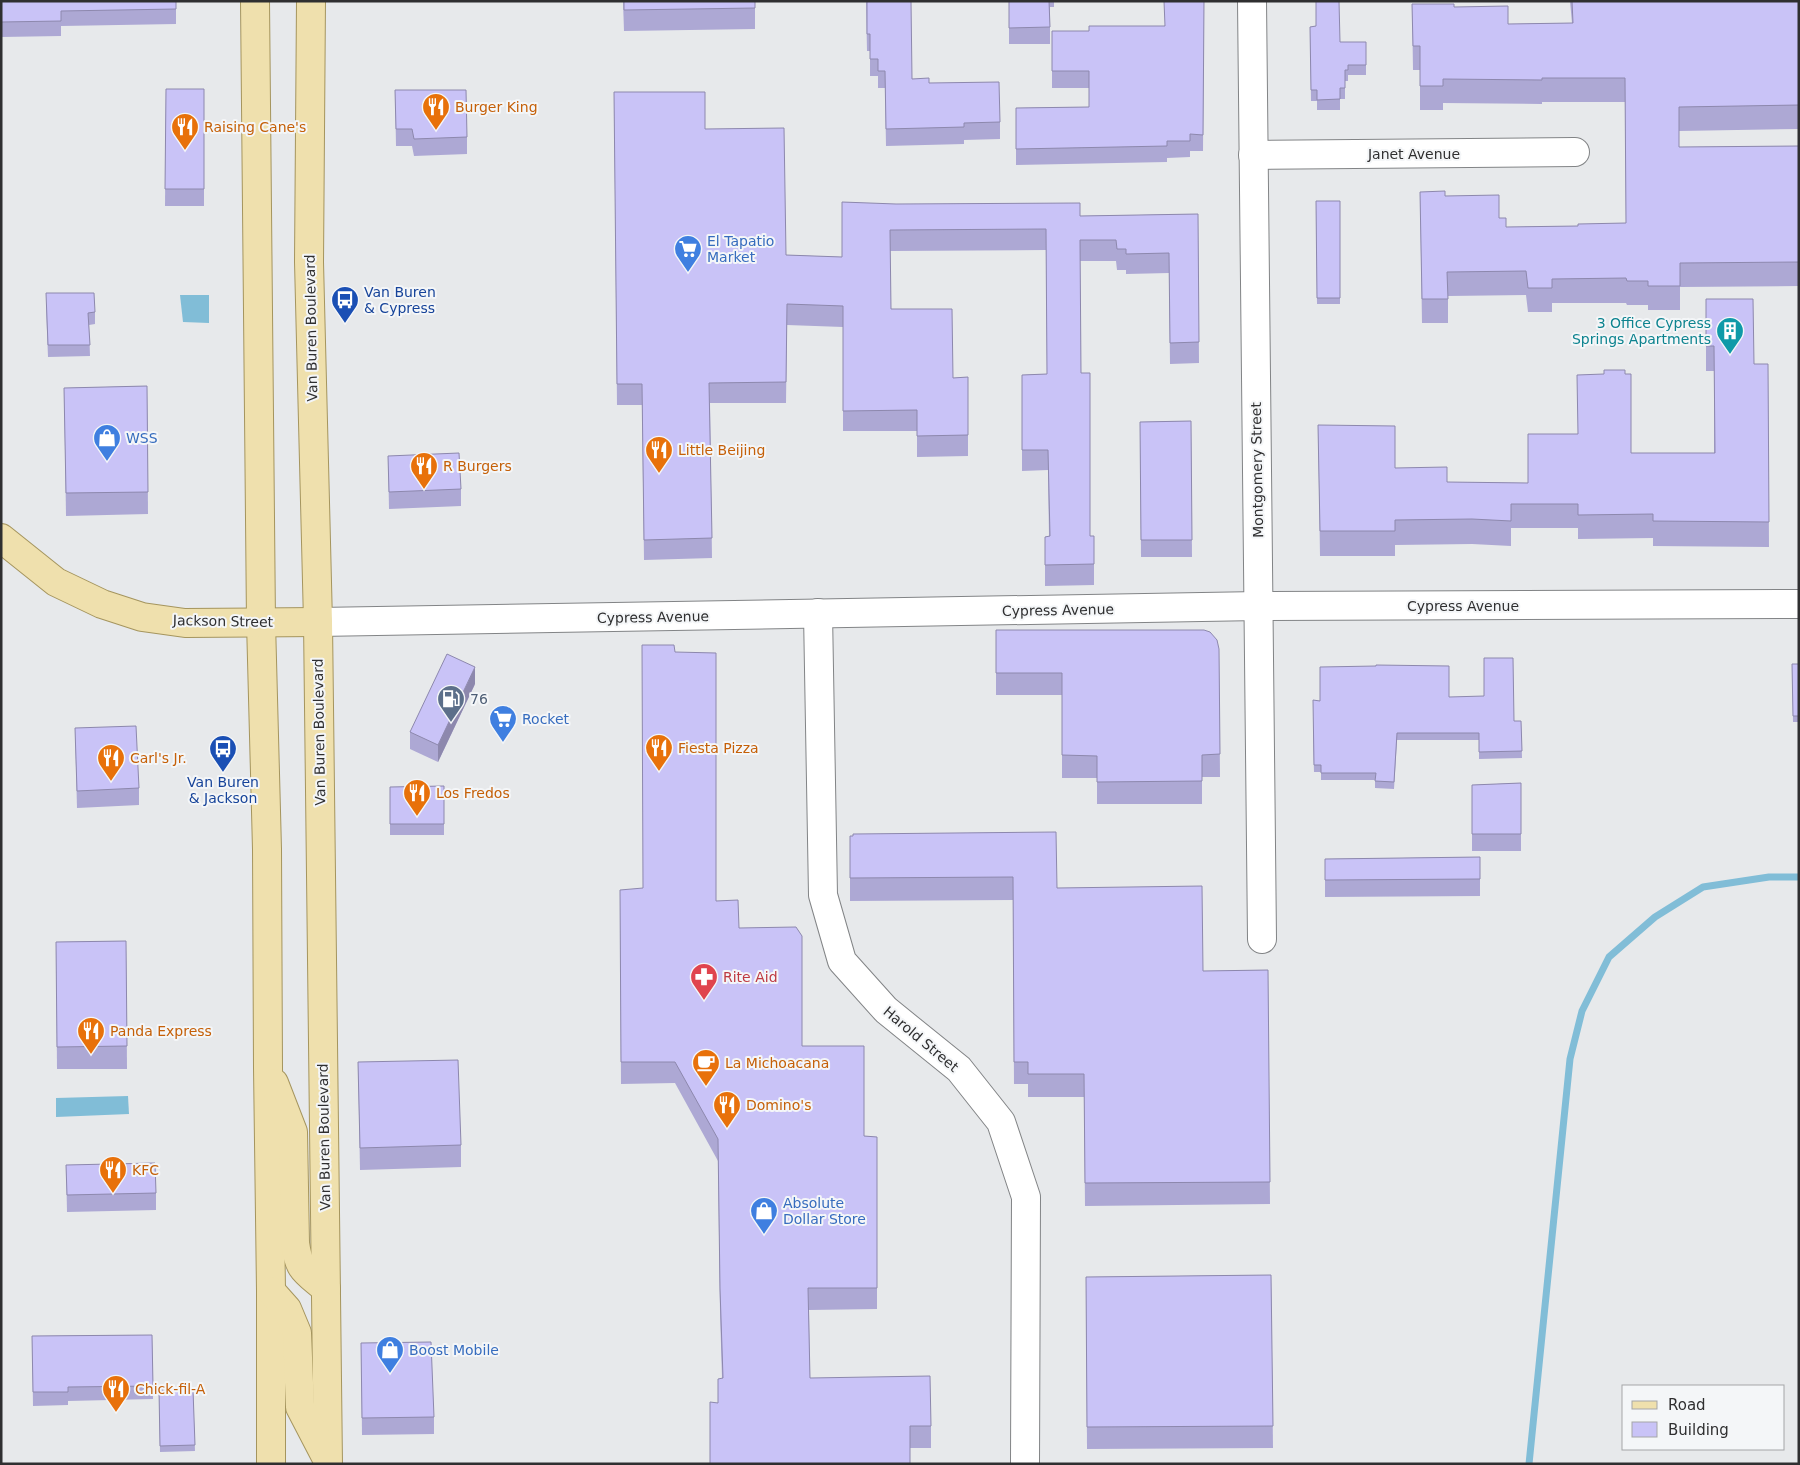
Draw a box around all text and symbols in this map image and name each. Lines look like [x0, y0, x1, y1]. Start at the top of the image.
restaurant icon: Burger King [421, 92, 451, 131]
place label: Burger King [455, 99, 538, 115]
restaurant icon: Raising Cane's [170, 112, 200, 151]
place label: Raising Cane's [204, 119, 306, 135]
street label: Janet Avenue [1367, 146, 1460, 162]
place label: El Tapatio Market [707, 233, 774, 265]
supermarket icon: El Tapatio Market [673, 234, 703, 273]
street label: Van Buren Boulevard [302, 254, 320, 402]
place label: Van Buren & Cypress [364, 284, 436, 316]
bus stop icon: Van Buren & Cypress [330, 285, 360, 324]
place label: 3 Office Cypress Springs Apartments [1572, 315, 1711, 347]
building icon: 3 Office Cypress Springs Apartments [1715, 316, 1745, 355]
street label: Montgomery Street [1248, 401, 1266, 538]
shop icon: WSS [92, 423, 122, 462]
place label: WSS [126, 430, 158, 446]
restaurant icon: Little Beijing [644, 435, 674, 474]
place label: Little Beijing [678, 442, 765, 458]
restaurant icon: R Burgers [409, 451, 439, 490]
place label: R Burgers [443, 458, 512, 474]
street label: Cypress Avenue [1407, 598, 1519, 614]
street label: Cypress Avenue [1002, 601, 1114, 619]
street label: Cypress Avenue [597, 608, 709, 626]
street label: Jackson Street [172, 612, 274, 630]
street label: Van Buren Boulevard [310, 658, 328, 806]
fuel station icon: 76 [436, 684, 466, 723]
place label: 76 [470, 691, 488, 707]
supermarket icon: Rocket [488, 704, 518, 743]
place label: Rocket [522, 711, 570, 727]
restaurant icon: Fiesta Pizza [644, 733, 674, 772]
bus stop icon: Van Buren & Jackson [208, 734, 238, 773]
place label: Fiesta Pizza [678, 740, 759, 756]
restaurant icon: Carl's Jr. [96, 743, 126, 782]
place label: Carl's Jr. [130, 750, 187, 766]
place label: Van Buren & Jackson [187, 774, 259, 806]
restaurant icon: Los Fredos [402, 778, 432, 817]
place label: Los Fredos [436, 785, 510, 801]
pharmacy icon: Rite Aid [689, 962, 719, 1001]
place label: Rite Aid [723, 969, 778, 985]
street label: Harold Street [880, 1003, 962, 1075]
restaurant icon: Panda Express [76, 1016, 106, 1055]
place label: Panda Express [110, 1023, 212, 1039]
cafe icon: La Michoacana [691, 1048, 721, 1087]
place label: La Michoacana [725, 1055, 829, 1071]
street label: Van Buren Boulevard [315, 1063, 333, 1211]
restaurant icon: Domino's [712, 1090, 742, 1129]
place label: Domino's [746, 1097, 811, 1113]
restaurant icon: KFC [98, 1155, 128, 1194]
place label: KFC [132, 1162, 159, 1178]
place label: Absolute Dollar Store [783, 1195, 866, 1227]
shop icon: Absolute Dollar Store [749, 1196, 779, 1235]
shop icon: Boost Mobile [375, 1335, 405, 1374]
place label: Boost Mobile [409, 1342, 499, 1358]
restaurant icon: Chick-fil-A [101, 1374, 131, 1413]
place label: Chick-fil-A [135, 1381, 206, 1397]
legend [1622, 1385, 1785, 1450]
text: Road [1668, 1396, 1706, 1414]
text: Building [1668, 1421, 1729, 1439]

